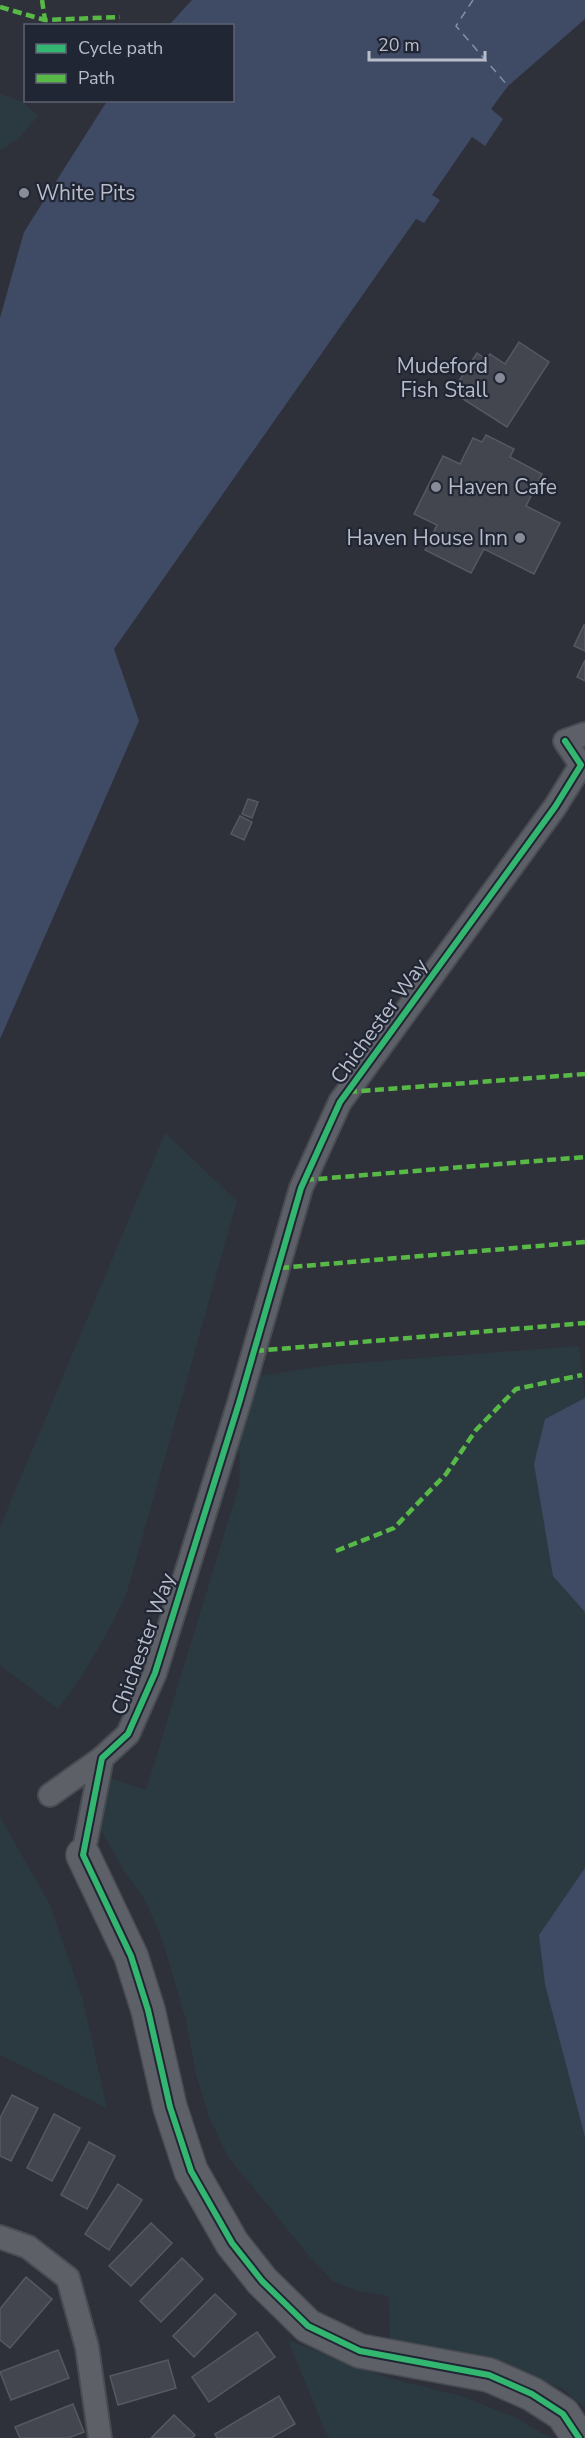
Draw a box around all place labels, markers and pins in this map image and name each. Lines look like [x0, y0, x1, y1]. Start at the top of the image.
place label: White Pits [36, 179, 135, 207]
marker: White Pits [17, 186, 31, 200]
place label: Mudeford Fish Stall [397, 352, 489, 404]
marker: Mudeford Fish Stall [493, 371, 507, 385]
place label: Haven Cafe [448, 473, 557, 501]
marker: Haven Cafe [429, 480, 443, 494]
place label: Haven House Inn [346, 524, 508, 552]
marker: Haven House Inn [513, 531, 527, 545]

